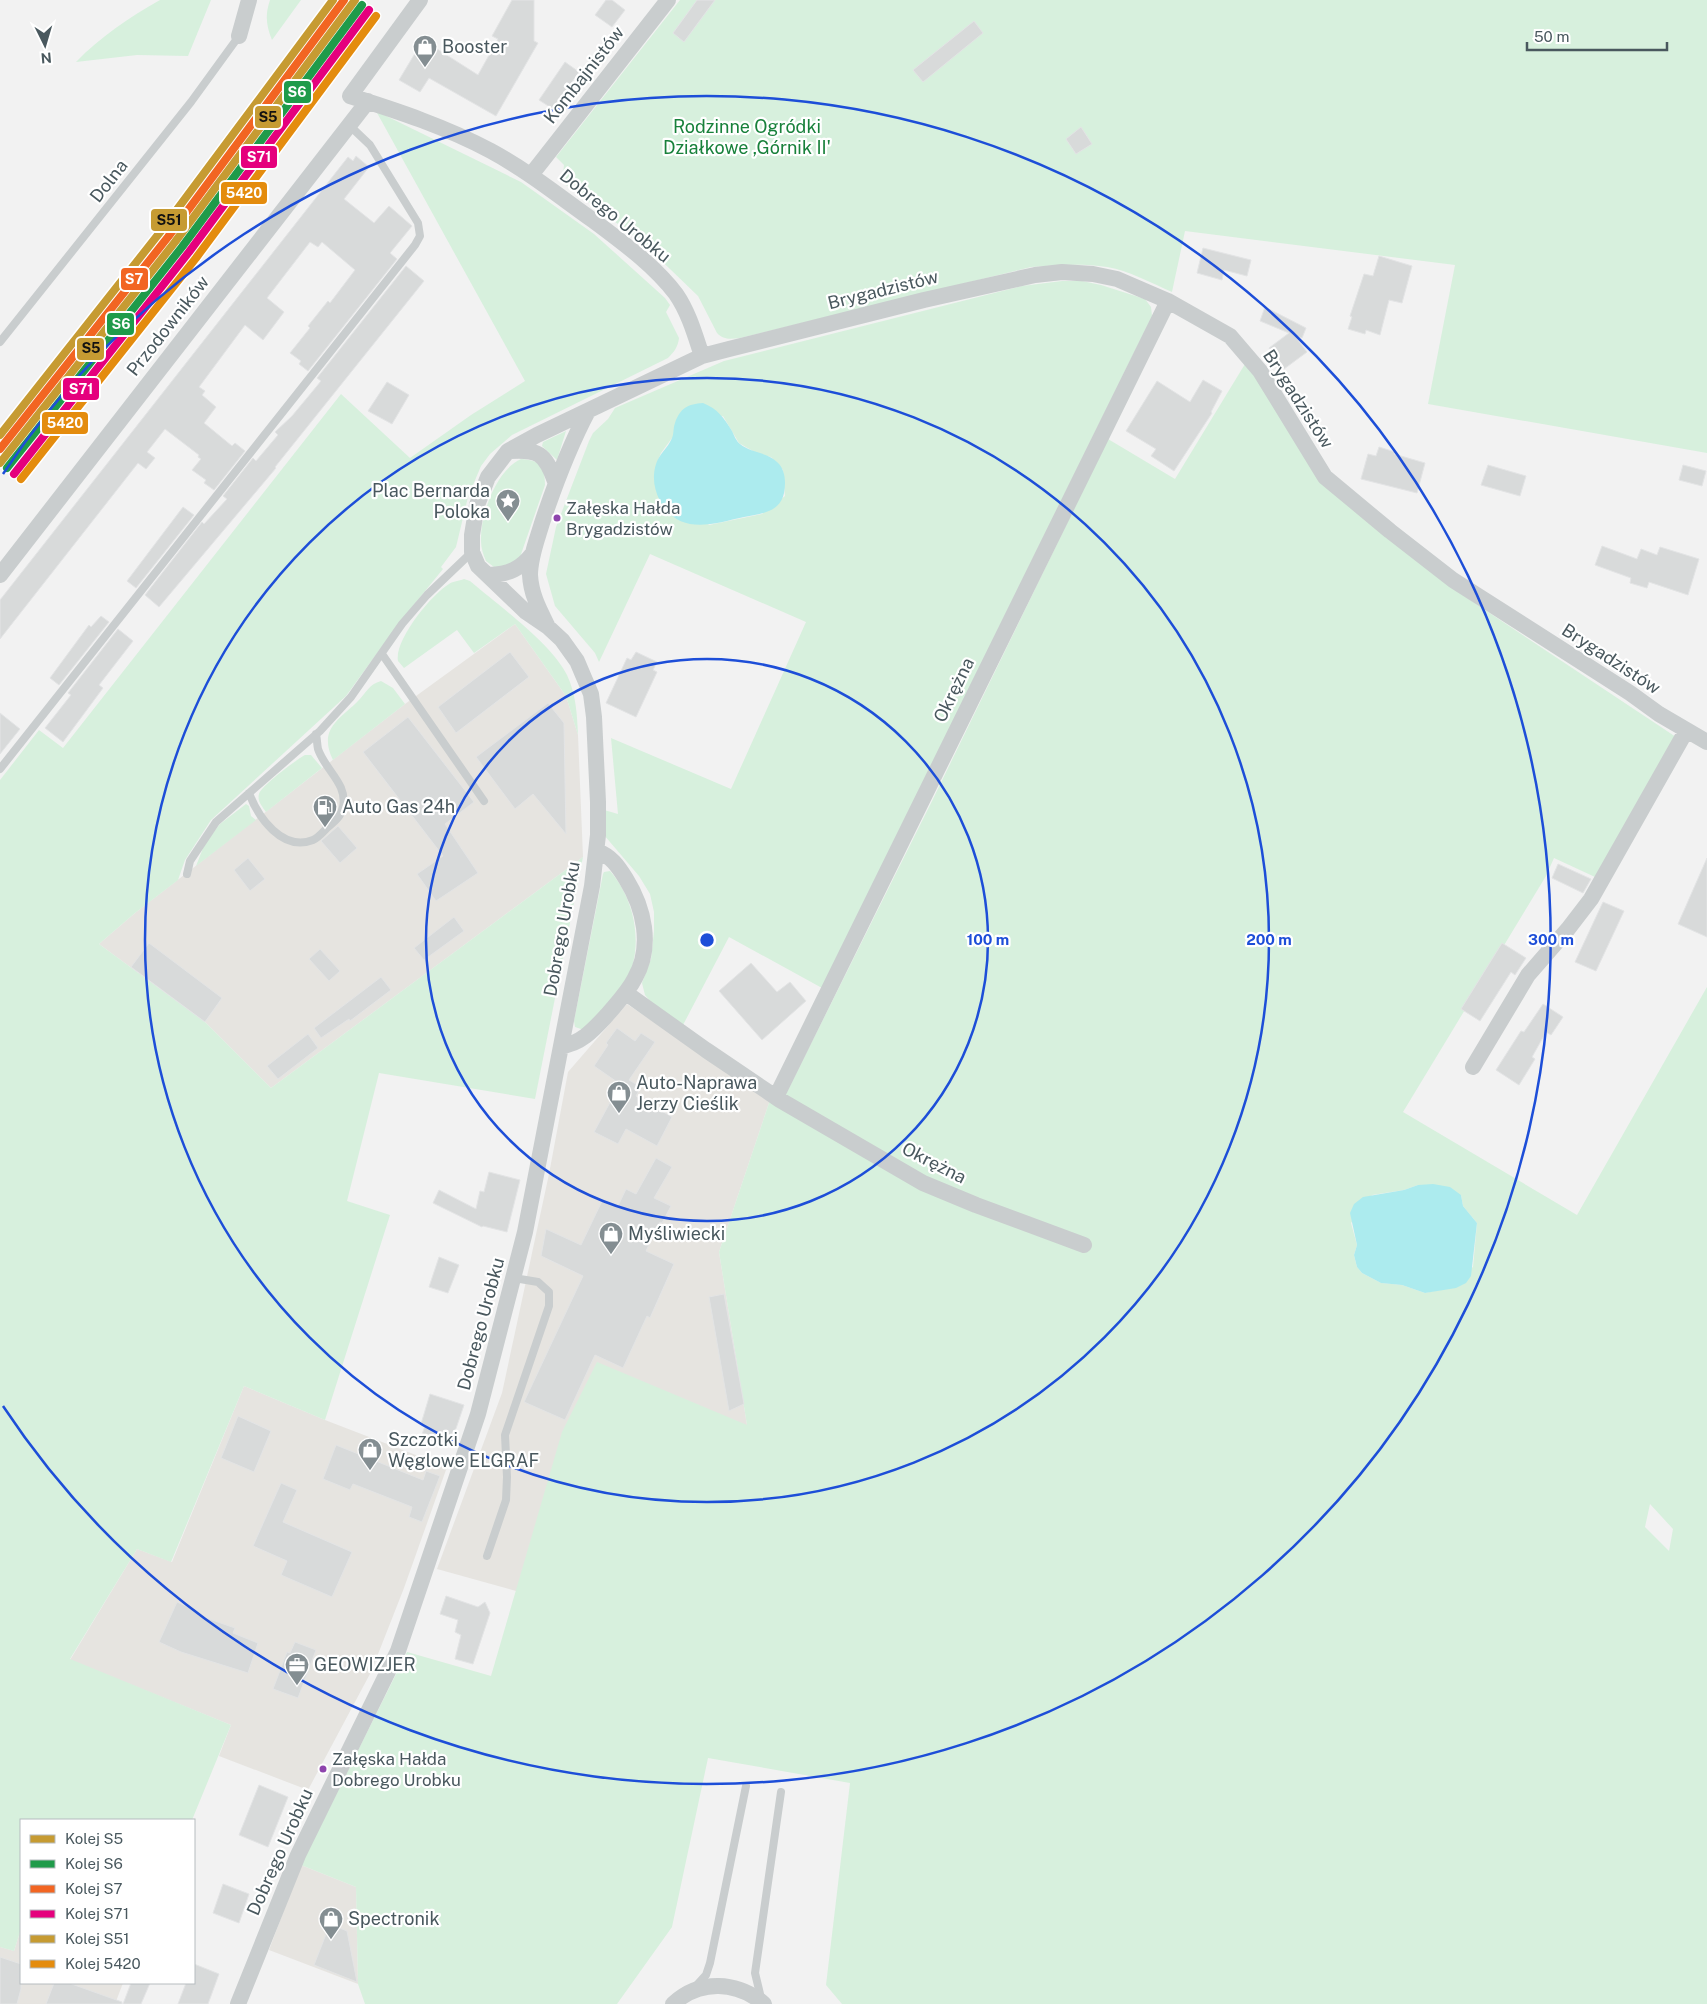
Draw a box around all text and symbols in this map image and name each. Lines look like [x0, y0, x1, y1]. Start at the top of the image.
north arrow [20, 20, 70, 70]
scale bar [1527, 20, 1667, 52]
street label: Kombajnistów [539, 22, 628, 127]
text: 50 m [1534, 28, 1569, 45]
shop icon: Booster [412, 34, 438, 68]
place label: Booster [442, 36, 507, 57]
text: N [40, 50, 52, 66]
line badge: S6 [283, 80, 312, 104]
text: S6 [288, 84, 306, 100]
line badge: S5 [254, 105, 282, 129]
text: S5 [258, 109, 278, 125]
park label: Rodzinne Ogródki Działkowe ,Górnik II' [663, 116, 831, 158]
line badge: S71 [240, 145, 278, 169]
text: S71 [247, 149, 271, 165]
street label: Dolna [85, 155, 132, 206]
street label: Dobrego Urobku [556, 164, 675, 267]
line badge: 5420 [220, 181, 268, 205]
text: 5420 [226, 185, 262, 201]
line badge: S51 [150, 208, 188, 232]
text: S51 [156, 212, 182, 228]
street label: Brygadzistów [825, 266, 940, 313]
line badge: S7 [120, 267, 149, 291]
text: S7 [125, 271, 143, 287]
street label: Przodowników [122, 272, 213, 380]
line badge: S6 [106, 312, 135, 336]
text: S6 [112, 316, 130, 332]
line badge: S5 [76, 337, 105, 361]
text: S5 [81, 340, 101, 356]
street label: Brygadzistów [1259, 346, 1338, 452]
line badge: S71 [62, 377, 100, 401]
text: S71 [69, 381, 93, 397]
line badge: 5420 [41, 411, 89, 435]
text: 5420 [47, 415, 83, 431]
place label: Plac Bernarda Poloka [372, 480, 490, 522]
place icon: Plac Bernarda Poloka [495, 488, 521, 522]
place label: Załęska Hałda Brygadzistów [566, 498, 680, 539]
marker: Załęska Hałda Brygadzistów [552, 513, 562, 523]
street label: Brygadzistów [1558, 619, 1664, 698]
street label: Okrężna [929, 654, 978, 725]
fuel station icon: Auto Gas 24h [312, 794, 338, 828]
place label: Auto Gas 24h [342, 796, 455, 817]
street label: Dobrego Urobku [539, 860, 584, 998]
centre of rings [698, 931, 716, 949]
text: 100 m [967, 931, 1009, 948]
text: 200 m [1246, 931, 1292, 948]
text: 300 m [1528, 931, 1574, 948]
place label: Auto-Naprawa Jerzy Cieślik [636, 1072, 757, 1114]
shop icon: Auto-Naprawa Jerzy Cieślik [606, 1080, 632, 1114]
street label: Okrężna [899, 1138, 970, 1188]
shop icon: Myśliwiecki [598, 1221, 624, 1255]
place label: Myśliwiecki [628, 1223, 725, 1244]
street label: Dobrego Urobku [453, 1255, 508, 1393]
place label: Szczotki Węglowe ELGRAF [388, 1429, 539, 1471]
shop icon: Szczotki Węglowe ELGRAF [357, 1437, 383, 1471]
office icon: GEOWIZJER [284, 1652, 310, 1686]
place label: GEOWIZJER [314, 1654, 416, 1675]
place label: Załęska Hałda Dobrego Urobku [332, 1749, 461, 1790]
marker: Załęska Hałda Dobrego Urobku [318, 1764, 328, 1774]
street label: Dobrego Urobku [242, 1785, 317, 1918]
legend [20, 1819, 195, 1984]
text: Kolej S5 [65, 1830, 123, 1847]
text: Kolej S6 [65, 1855, 123, 1872]
text: Kolej S7 [65, 1880, 123, 1897]
text: Kolej S71 [65, 1905, 129, 1922]
shop icon: Spectronik [318, 1906, 344, 1940]
place label: Spectronik [348, 1908, 439, 1929]
text: Kolej S51 [65, 1930, 129, 1947]
text: Kolej 5420 [65, 1955, 141, 1972]

